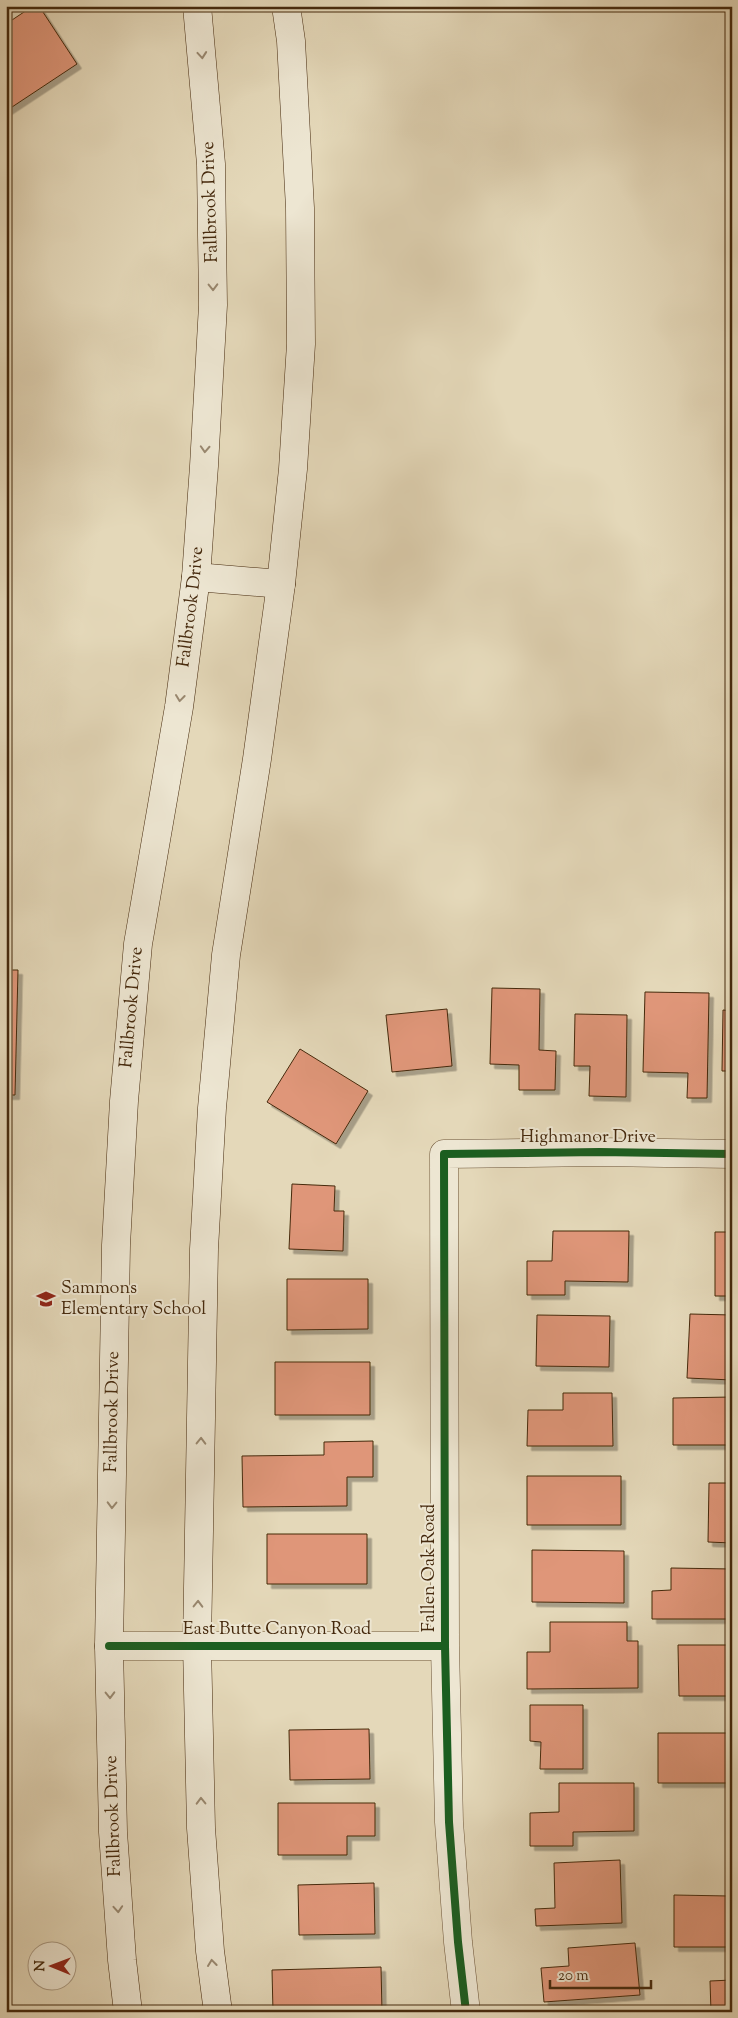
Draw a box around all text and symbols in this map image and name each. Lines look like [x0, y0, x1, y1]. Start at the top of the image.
one-way arrow [196, 51, 207, 59]
street label: Fallbrook Drive [196, 141, 226, 263]
one-way arrow [208, 284, 218, 291]
one-way arrow [200, 445, 211, 453]
street label: Fallbrook Drive [171, 546, 211, 669]
one-way arrow [175, 694, 186, 702]
street label: Fallbrook Drive [114, 946, 151, 1069]
street label: Highmanor Drive [520, 1125, 656, 1151]
place label: Sammons Elementary School [61, 1276, 206, 1323]
school or university icon: Sammons Elementary School [35, 1288, 57, 1310]
street label: Fallbrook Drive [99, 1351, 127, 1473]
one-way arrow [195, 1437, 206, 1445]
one-way arrow [107, 1502, 117, 1509]
street label: Fallen Oak Road [417, 1504, 443, 1632]
one-way arrow [192, 1600, 203, 1608]
street label: East Butte Canyon Road [183, 1617, 371, 1643]
one-way arrow [105, 1691, 116, 1699]
street label: Fallbrook Drive [99, 1755, 129, 1877]
one-way arrow [196, 1797, 206, 1805]
one-way arrow [113, 1906, 124, 1914]
north arrow [28, 1940, 78, 1990]
scale bar [550, 1958, 652, 1990]
one-way arrow [207, 1959, 218, 1967]
text: N [31, 1960, 51, 1972]
text: 20 m [558, 1966, 589, 1987]

